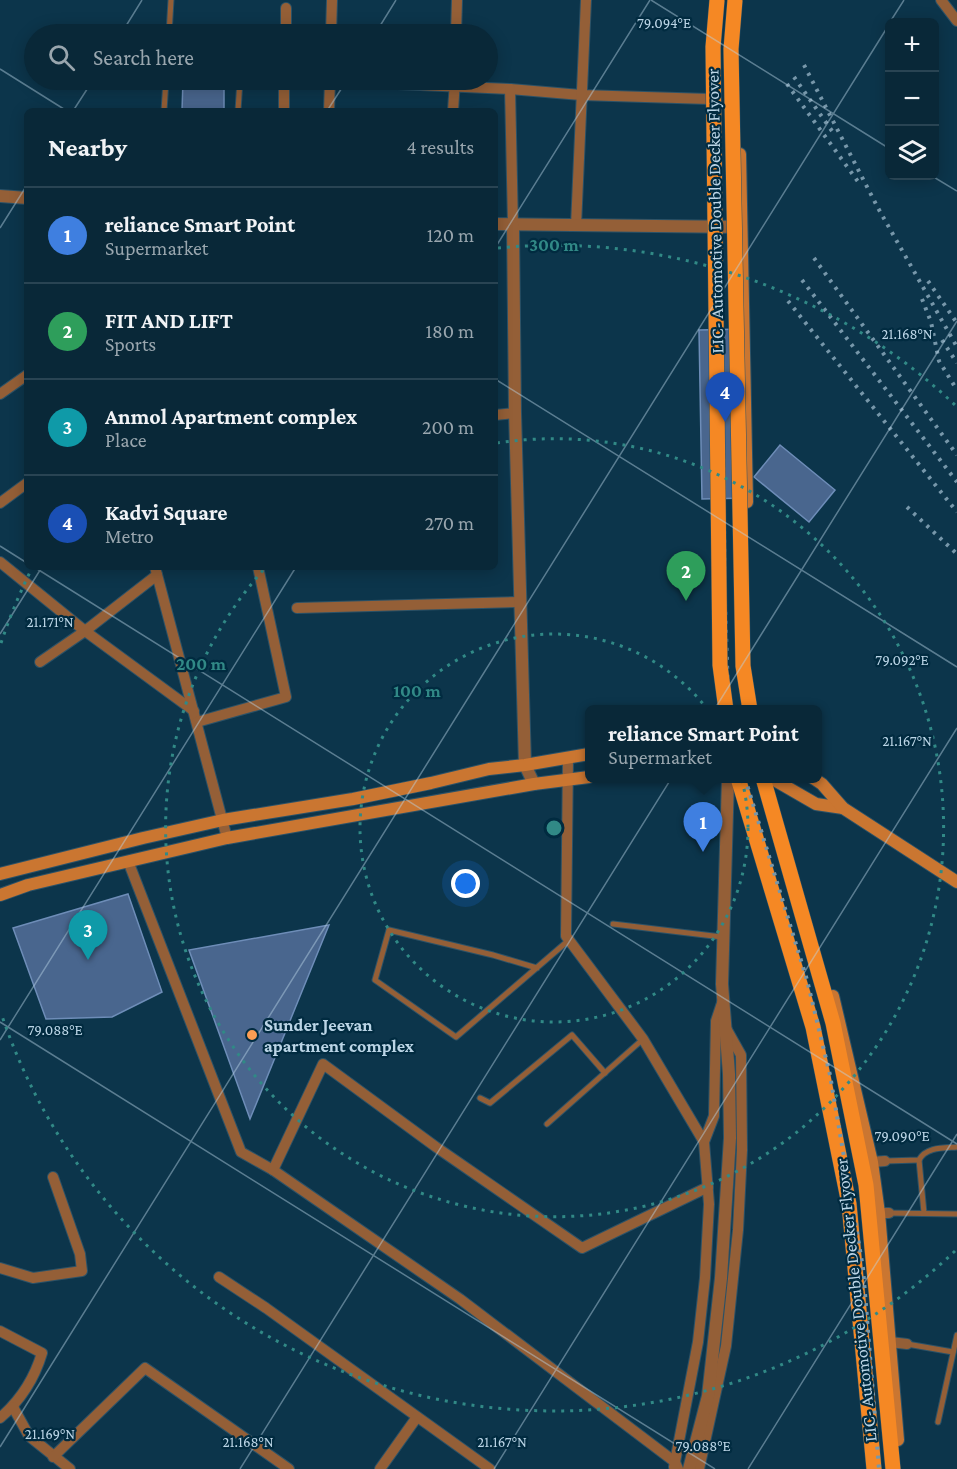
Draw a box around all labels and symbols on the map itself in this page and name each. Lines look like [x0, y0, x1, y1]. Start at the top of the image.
text: 79.094°E [637, 15, 691, 31]
street label: LIC- Automotive Double Decker Flyover [703, 68, 727, 354]
text: 300 m [529, 235, 579, 255]
text: 21.168°N [881, 326, 933, 342]
pin: 4 [706, 372, 744, 422]
pin: 2 [666, 552, 706, 601]
text: 21.171°N [26, 614, 74, 630]
text: 79.092°E [875, 652, 929, 668]
text: 200 m [176, 654, 227, 674]
text: 100 m [393, 681, 441, 701]
text: 21.167°N [882, 733, 932, 749]
pin: 1 [684, 802, 722, 852]
centre of rings [544, 818, 564, 838]
your location [451, 869, 480, 898]
pin: 3 [68, 910, 107, 960]
place label: Sunder Jeevan apartment complex [264, 1015, 415, 1056]
text: 79.088°E [27, 1022, 83, 1038]
marker: Sunder Jeevan apartment complex [245, 1028, 259, 1042]
text: 79.090°E [874, 1128, 930, 1144]
street label: LIC- Automotive Double Decker Flyover [831, 1157, 881, 1443]
text: 21.169°N [25, 1426, 75, 1442]
text: 21.168°N [222, 1434, 274, 1450]
text: 21.167°N [477, 1434, 527, 1450]
text: 79.088°E [675, 1438, 731, 1454]

